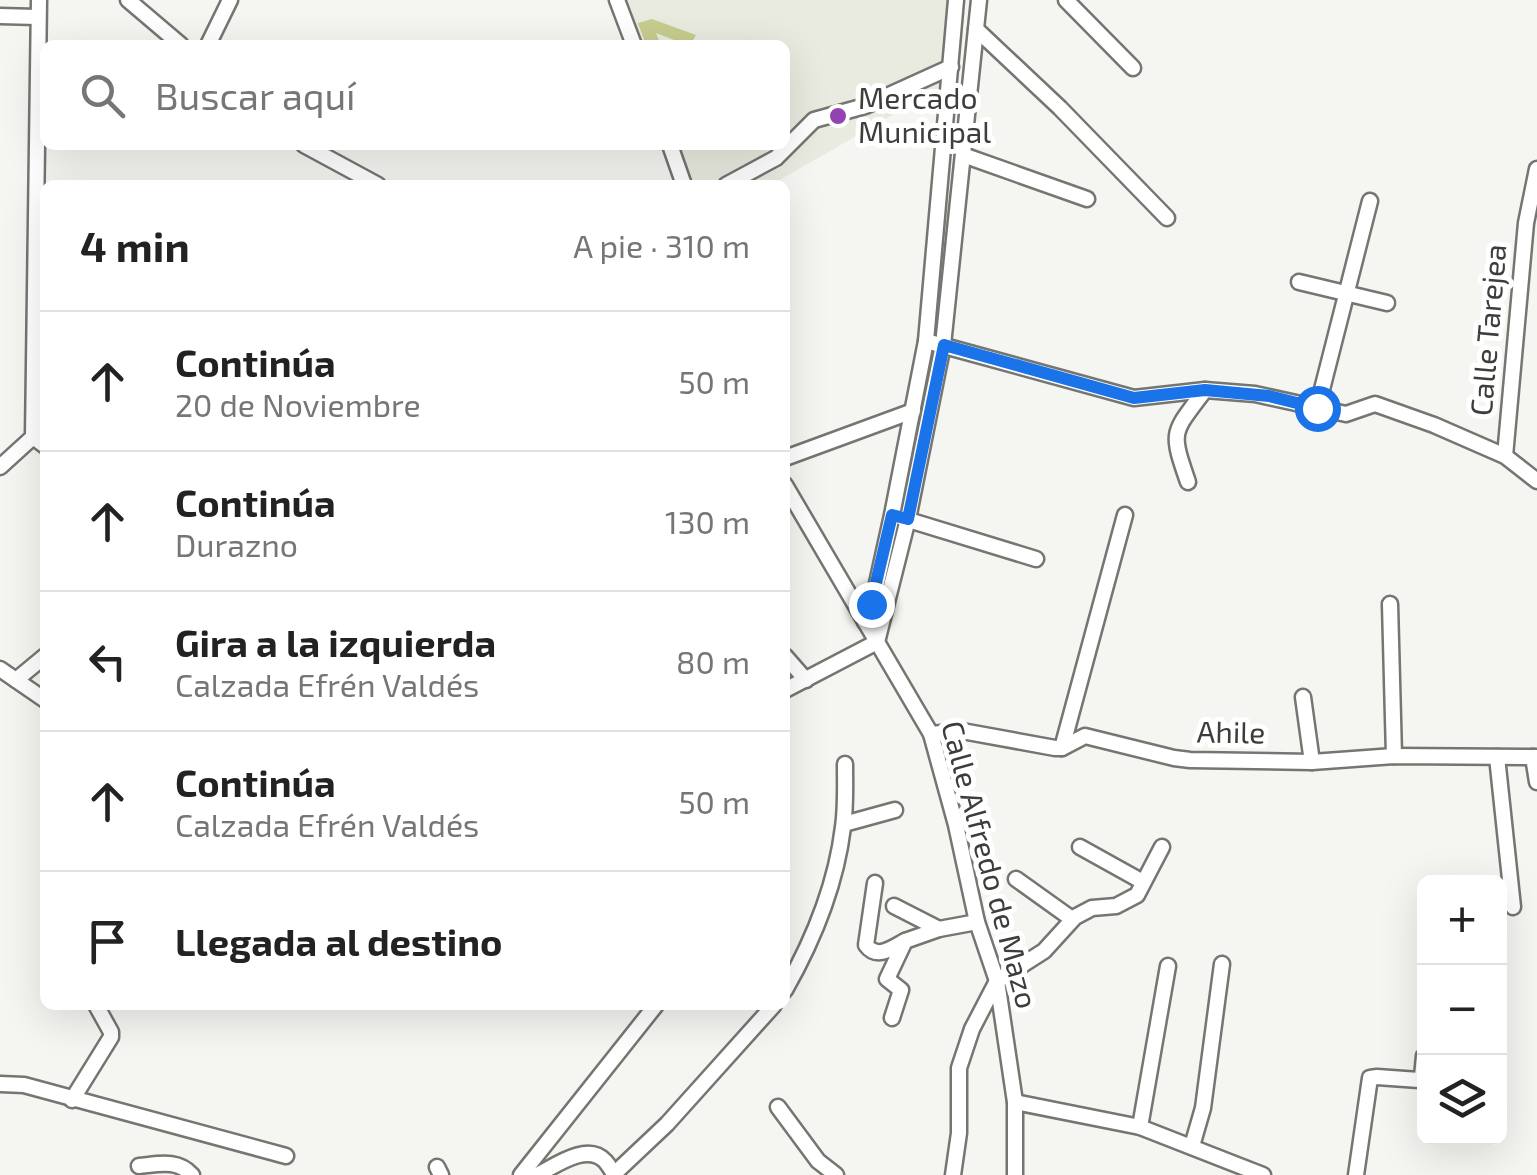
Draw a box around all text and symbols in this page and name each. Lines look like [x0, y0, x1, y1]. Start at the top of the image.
search box [40, 40, 790, 150]
icon: search [75, 68, 130, 123]
text: Buscar aquí [155, 72, 356, 118]
place label: Mercado Municipal [858, 79, 991, 149]
marker: Mercado Municipal [827, 105, 849, 127]
text: 4 min [80, 220, 190, 270]
text: A pie · 310 m [573, 226, 750, 264]
street label: Calle Tarejea [1462, 242, 1512, 417]
text: Continúa [175, 339, 336, 385]
icon: ahead [80, 354, 135, 409]
text: 50 m [678, 362, 750, 400]
text: 20 de Noviembre [175, 385, 421, 423]
route start [1295, 386, 1341, 432]
text: Continúa [175, 479, 336, 525]
icon: ahead [80, 494, 135, 549]
text: 130 m [665, 502, 750, 540]
text: Durazno [175, 525, 298, 563]
route end [849, 582, 895, 628]
text: Gira a la izquierda [175, 619, 496, 665]
icon: left [80, 634, 135, 689]
text: 80 m [676, 642, 750, 680]
text: Calzada Efrén Valdés [175, 665, 479, 703]
street label: Ahile [1196, 712, 1266, 750]
street label: Calle Alfredo de Mazo [935, 717, 1047, 1012]
text: Continúa [175, 759, 336, 805]
icon: ahead [80, 774, 135, 829]
text: 50 m [678, 782, 750, 820]
text: Calzada Efrén Valdés [175, 805, 479, 843]
map controls [1417, 875, 1507, 1145]
button: + [1417, 875, 1507, 965]
icon: arrive [80, 914, 135, 969]
text: Llegada al destino [175, 918, 503, 964]
button: − [1417, 965, 1507, 1055]
button: layers [1417, 1055, 1507, 1145]

